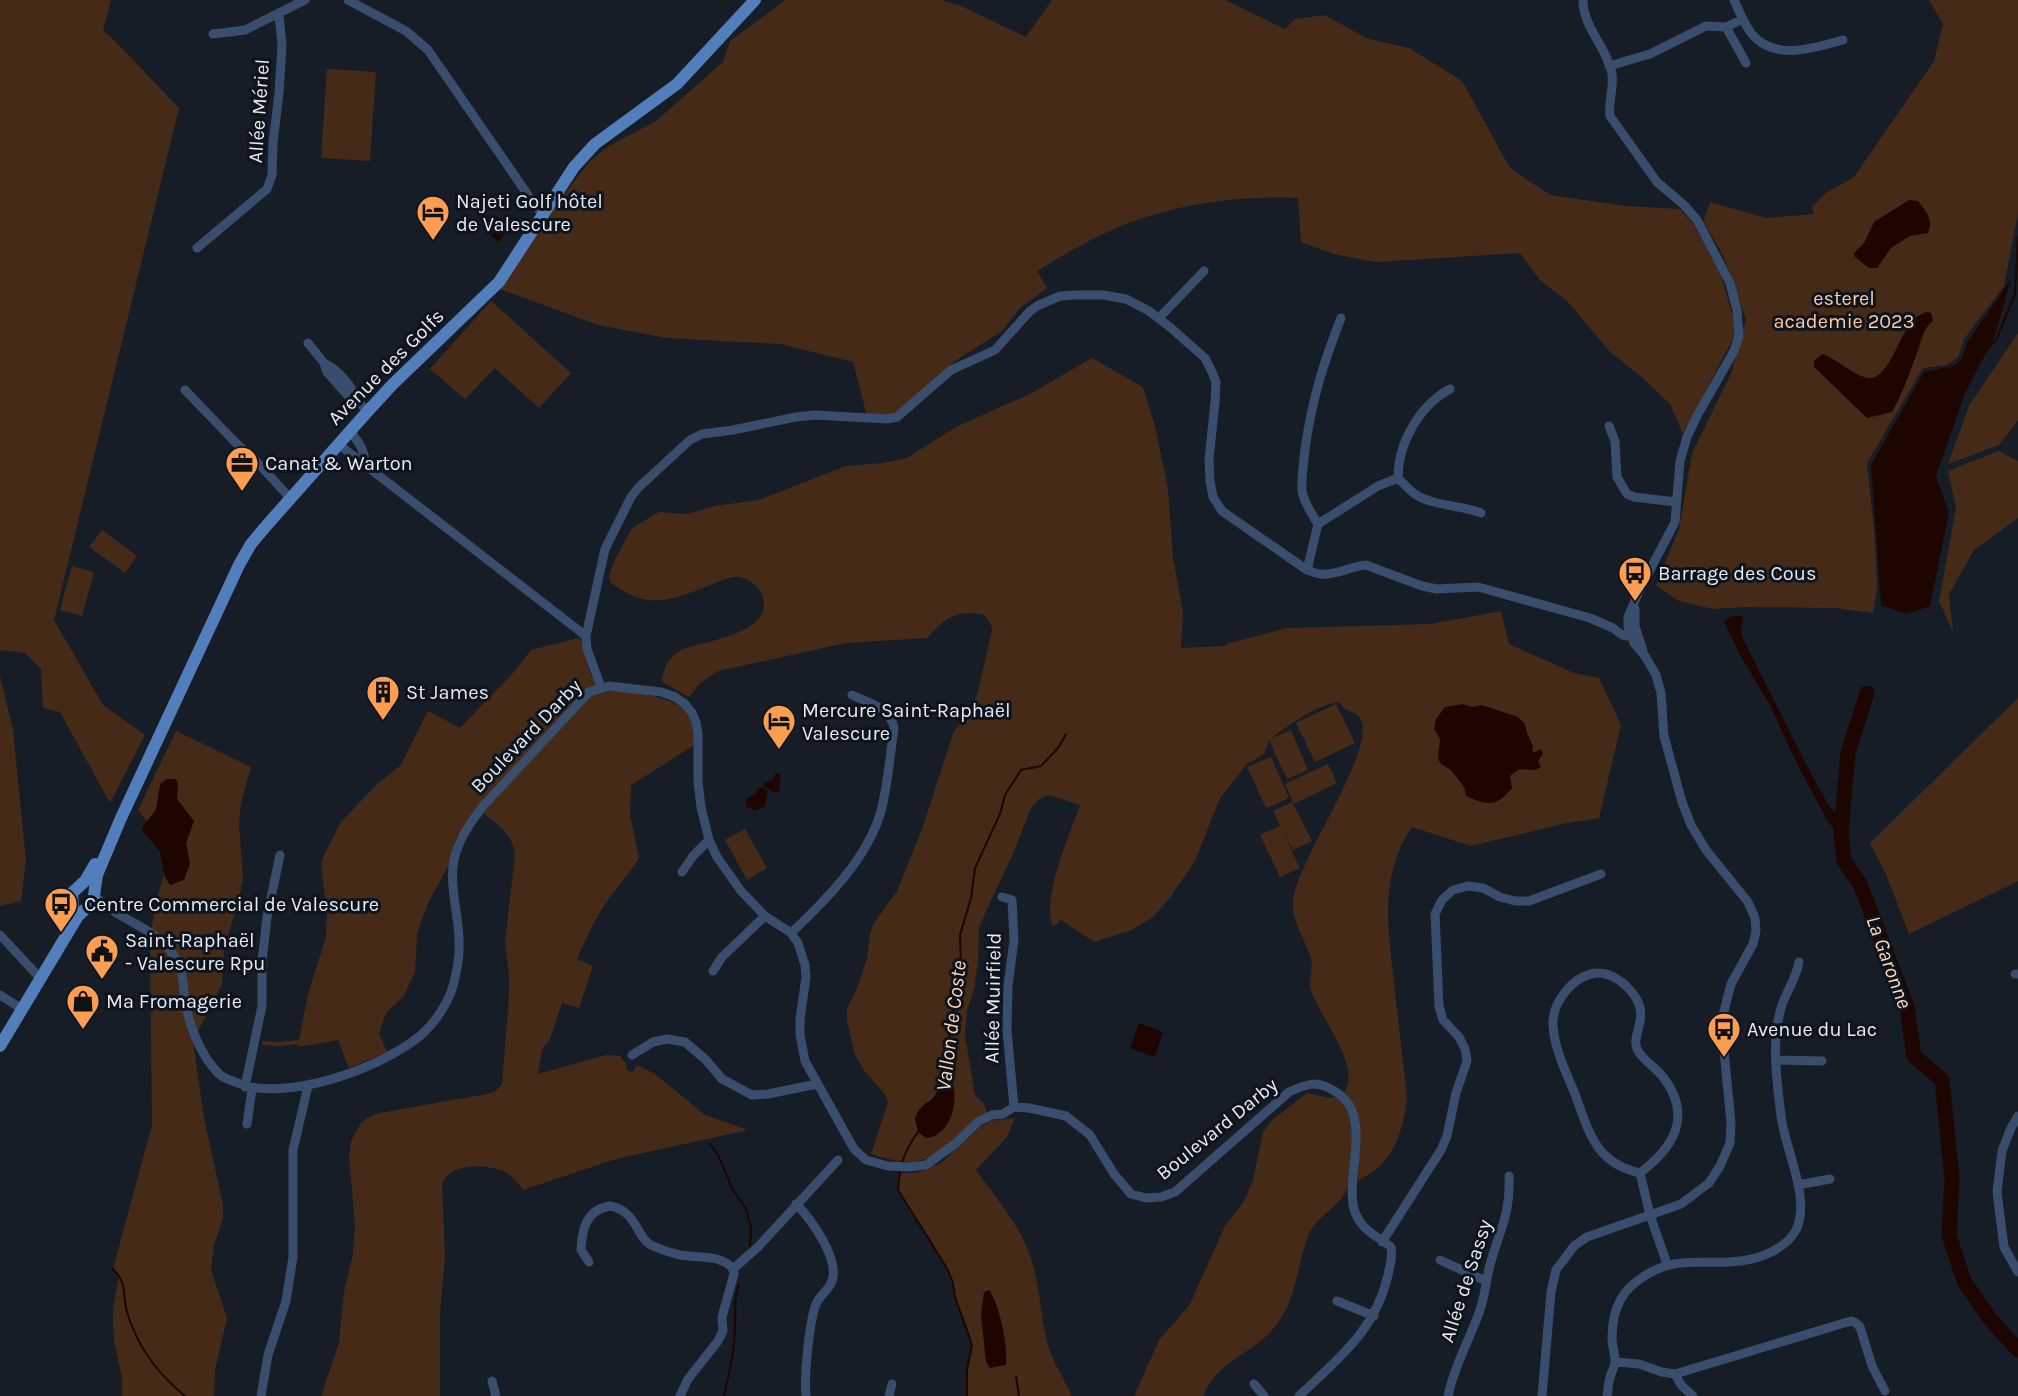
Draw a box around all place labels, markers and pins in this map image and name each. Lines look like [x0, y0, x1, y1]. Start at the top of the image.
place label: Najeti Golf hôtel de Valescure [456, 190, 603, 236]
hotel icon: Najeti Golf hôtel de Valescure [415, 194, 451, 241]
office icon: Canat & Warton [224, 445, 260, 492]
place label: Canat & Warton [265, 452, 413, 475]
bus stop icon: Barrage des Cous [1617, 555, 1653, 602]
place label: Barrage des Cous [1658, 562, 1816, 585]
building icon: St James [365, 674, 401, 721]
place label: St James [406, 681, 489, 704]
place label: Mercure Saint-Raphaël Valescure [802, 699, 1011, 745]
hotel icon: Mercure Saint-Raphaël Valescure [761, 703, 797, 750]
bus stop icon: Centre Commercial de Valescure [43, 886, 79, 933]
place label: Centre Commercial de Valescure [84, 893, 379, 916]
place label: Saint-Raphaël - Valescure Rpu [125, 929, 265, 975]
public building icon: Saint-Raphaël - Valescure Rpu [84, 933, 120, 980]
shop icon: Ma Fromagerie [65, 983, 101, 1030]
place label: Ma Fromagerie [106, 990, 242, 1013]
bus stop icon: Avenue du Lac [1706, 1011, 1742, 1058]
place label: Avenue du Lac [1747, 1018, 1877, 1041]

